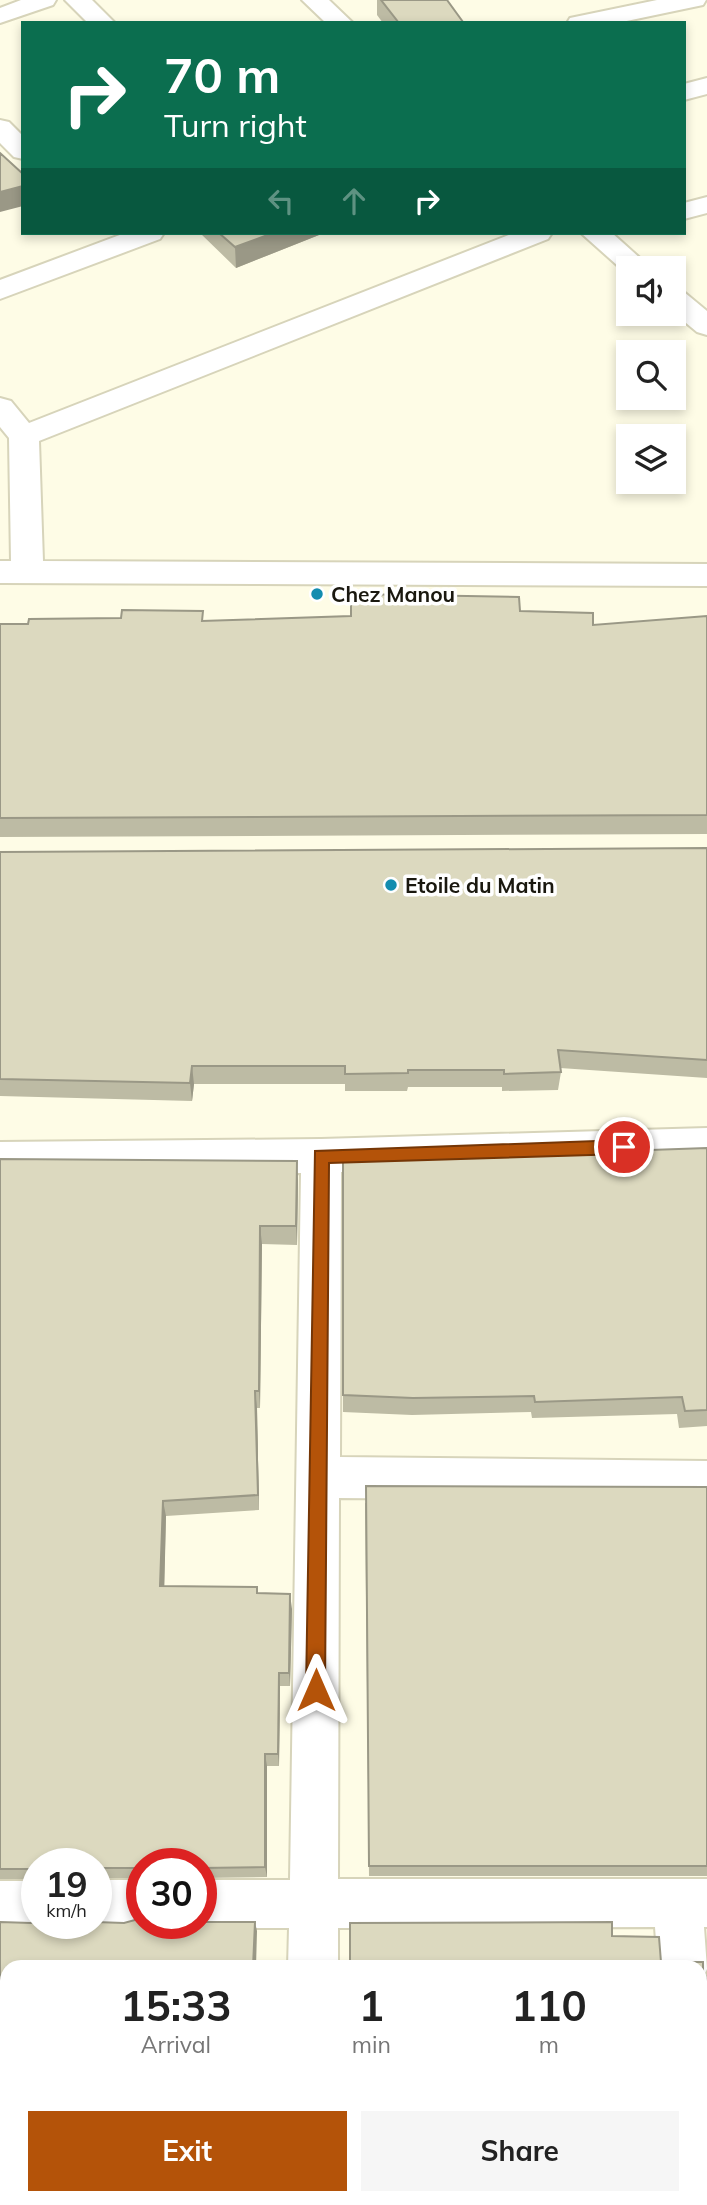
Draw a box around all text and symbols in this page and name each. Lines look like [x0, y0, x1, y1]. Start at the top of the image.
text: 70 m [164, 44, 280, 105]
icon: right [49, 49, 140, 140]
text: Turn right [164, 105, 307, 145]
icon: left [262, 182, 300, 220]
icon: ahead [335, 182, 373, 220]
icon: right [408, 182, 446, 220]
map controls [616, 256, 686, 494]
button: sound [616, 256, 686, 326]
button: search [616, 340, 686, 410]
button: layers [616, 424, 686, 494]
place label: Chez Manou [331, 581, 455, 607]
marker: Chez Manou [309, 586, 325, 602]
place label: Etoile du Matin [405, 872, 555, 898]
marker: Etoile du Matin [383, 877, 399, 893]
pin [594, 1117, 654, 1177]
icon: arrive [605, 1128, 643, 1166]
position arrow [279, 1653, 353, 1727]
speed limit sign: 30 [126, 1848, 217, 1939]
text: 19 [45, 1862, 88, 1906]
text: km/h [46, 1899, 87, 1922]
text: 15:33 [120, 1979, 231, 2032]
text: 1 [359, 1979, 384, 2032]
text: 110 [511, 1979, 587, 2032]
text: Arrival [141, 2030, 211, 2059]
text: min [352, 2030, 391, 2059]
text: m [539, 2030, 559, 2059]
button: Exit [28, 2111, 347, 2191]
button: Share [361, 2111, 679, 2191]

